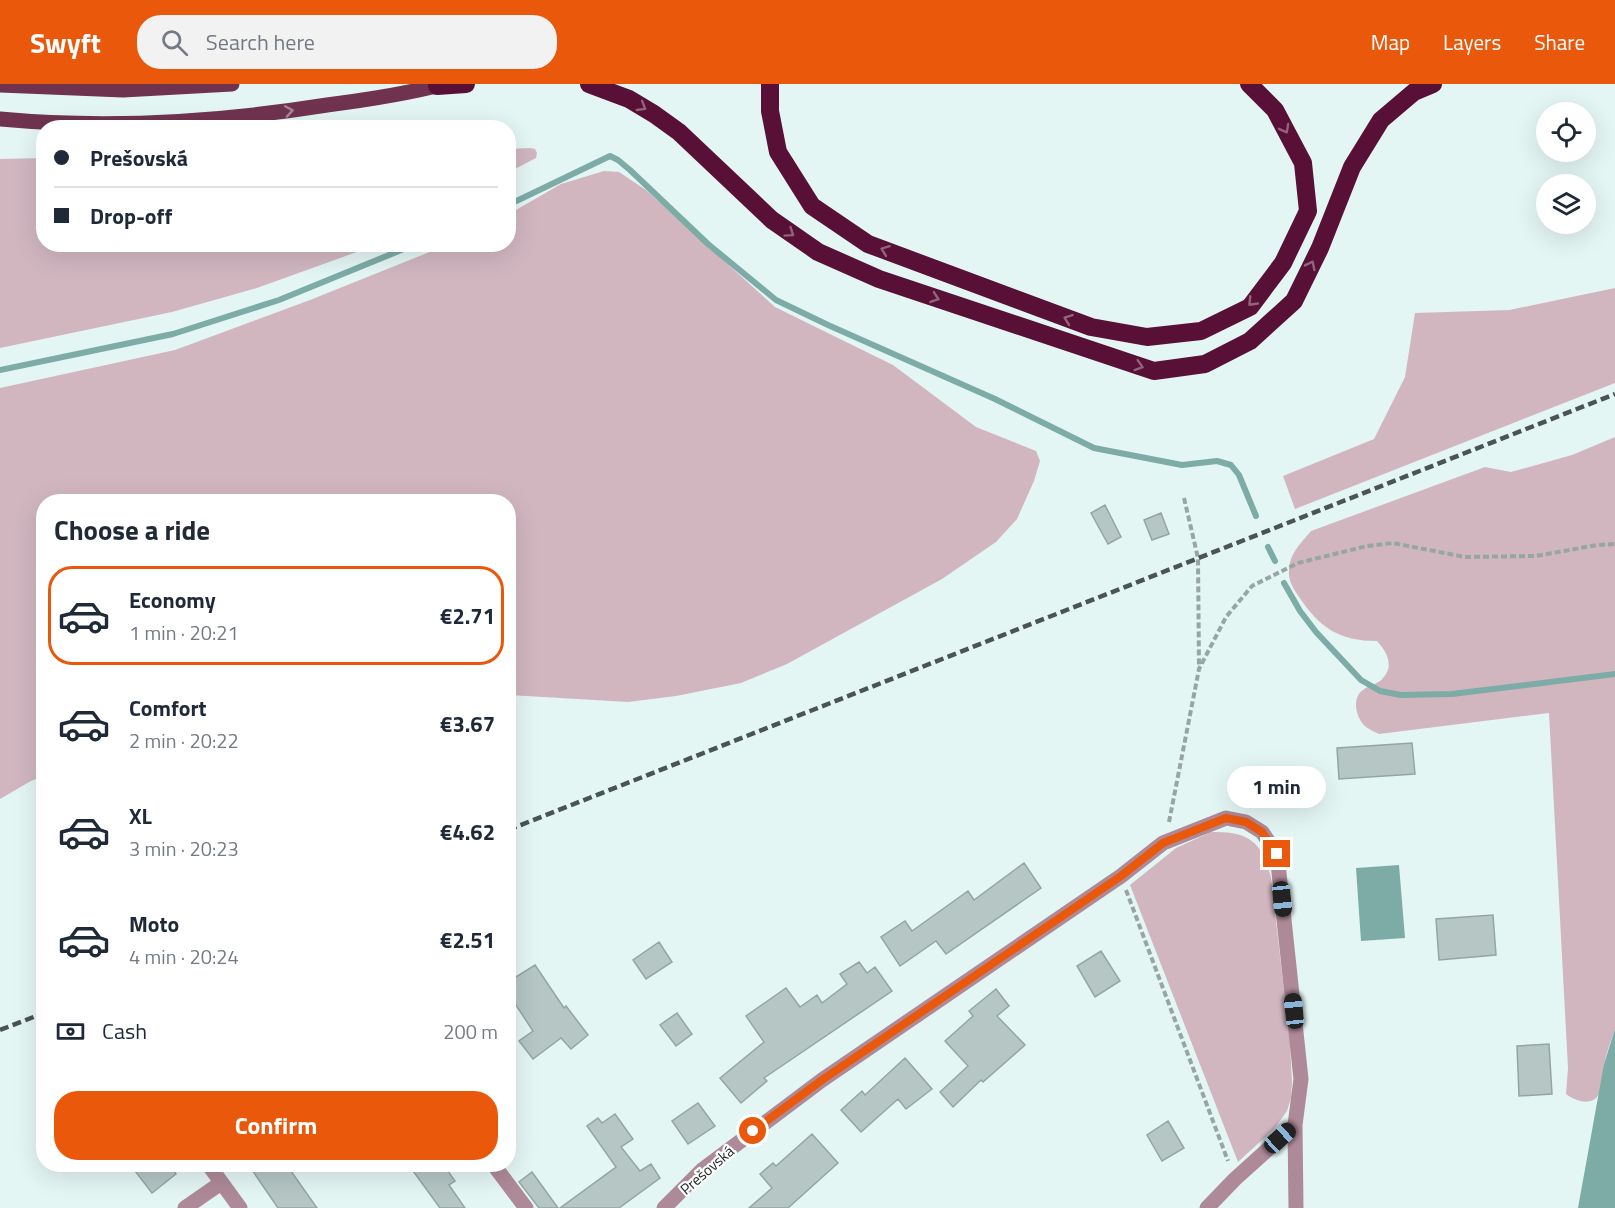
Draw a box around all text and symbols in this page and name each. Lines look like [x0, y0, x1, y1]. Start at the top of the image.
search box [137, 15, 557, 69]
text: Swyft [30, 21, 101, 64]
text: Search here [206, 25, 315, 59]
icon: search [158, 26, 191, 59]
text: Map [1371, 26, 1410, 58]
text: Layers [1443, 26, 1501, 58]
text: Share [1534, 26, 1585, 58]
one-way arrow [636, 100, 646, 111]
map controls [1536, 102, 1596, 234]
button: locate [1536, 102, 1596, 162]
one-way arrow [284, 106, 293, 118]
one-way arrow [1278, 123, 1289, 133]
text: Prešovská [90, 141, 188, 175]
button: layers [1536, 174, 1596, 234]
text: Drop-off [90, 199, 172, 233]
one-way arrow [784, 226, 795, 237]
one-way arrow [880, 245, 891, 258]
one-way arrow [1303, 261, 1315, 272]
one-way arrow [929, 290, 939, 303]
one-way arrow [1248, 296, 1259, 306]
one-way arrow [1063, 313, 1074, 326]
one-way arrow [1133, 359, 1144, 371]
text: Choose a ride [54, 509, 210, 550]
text: Economy [129, 583, 216, 617]
icon: car [57, 589, 111, 643]
text: €2.71 [440, 599, 495, 633]
text: 1 min · 20:21 [129, 617, 239, 648]
text: Comfort [129, 691, 207, 725]
icon: car [57, 697, 111, 751]
text: €3.67 [440, 707, 495, 741]
text: 2 min · 20:22 [129, 725, 239, 756]
callout: 1 min [1228, 767, 1326, 809]
text: 1 min [1252, 771, 1301, 802]
text: XL [129, 799, 152, 833]
icon: car [57, 805, 111, 859]
text: €4.62 [440, 815, 495, 849]
text: 3 min · 20:23 [129, 833, 239, 864]
route end [1263, 840, 1290, 867]
car [1271, 880, 1293, 918]
text: Moto [129, 907, 179, 941]
icon: car [57, 913, 111, 967]
text: €2.51 [440, 923, 495, 957]
text: 4 min · 20:24 [129, 941, 239, 972]
car [1283, 992, 1305, 1030]
text: Cash [102, 1014, 147, 1048]
icon: cash [54, 1015, 87, 1048]
text: 200 m [443, 1016, 498, 1047]
button: Confirm [54, 1091, 498, 1160]
route start [739, 1117, 766, 1144]
car [1261, 1119, 1299, 1157]
street label: Prešovská [675, 1140, 739, 1200]

